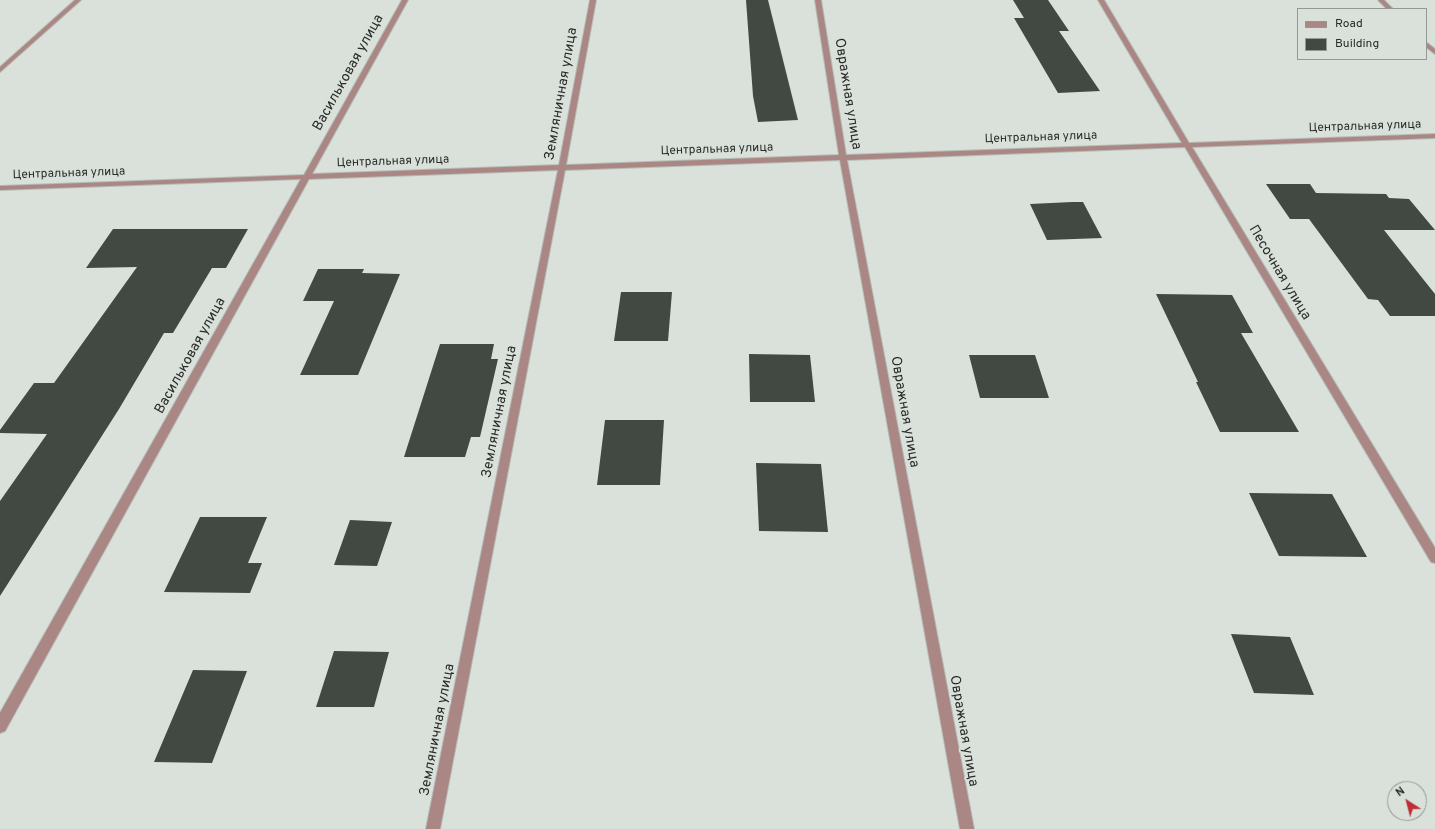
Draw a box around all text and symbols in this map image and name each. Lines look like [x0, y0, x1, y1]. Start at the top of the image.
legend [1297, 8, 1427, 60]
street label: Васильковая улица [310, 12, 388, 134]
text: Road [1335, 16, 1363, 32]
street label: Земляничная улица [542, 26, 582, 162]
text: Building [1335, 36, 1379, 52]
street label: Овражная улица [830, 37, 864, 151]
street label: Центральная улица [1309, 118, 1421, 136]
street label: Центральная улица [985, 129, 1097, 147]
street label: Центральная улица [661, 141, 773, 159]
street label: Центральная улица [337, 153, 449, 171]
street label: Центральная улица [13, 165, 125, 183]
street label: Песочная улица [1244, 223, 1314, 323]
street label: Васильковая улица [152, 295, 230, 417]
street label: Земляничная улица [479, 344, 521, 480]
street label: Овражная улица [886, 355, 922, 469]
street label: Земляничная улица [417, 662, 459, 798]
street label: Овражная улица [945, 674, 981, 788]
north arrow [1387, 781, 1427, 821]
text: N [1393, 784, 1408, 800]

